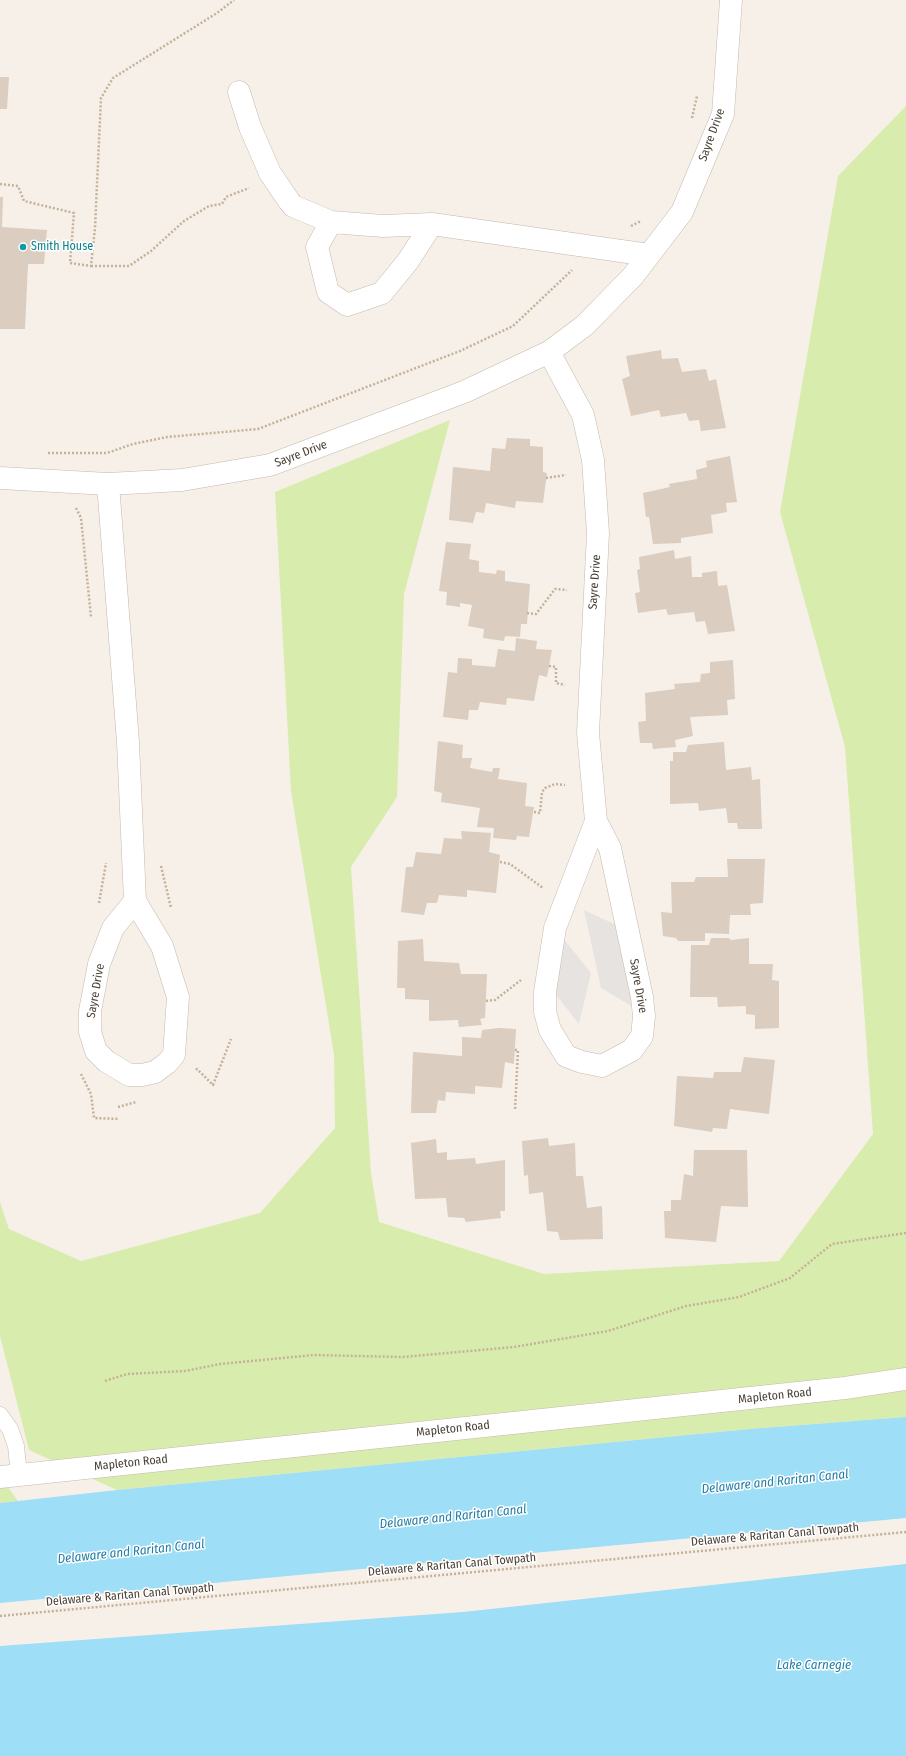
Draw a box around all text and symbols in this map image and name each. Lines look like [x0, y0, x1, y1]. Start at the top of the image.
street label: Sayre Drive [696, 107, 728, 163]
place label: Smith House [31, 240, 93, 254]
marker: Smith House [18, 242, 28, 252]
street label: Sayre Drive [273, 437, 329, 471]
street label: Sayre Drive [586, 554, 604, 610]
street label: Sayre Drive [626, 958, 650, 1014]
street label: Sayre Drive [84, 963, 108, 1019]
street label: Mapleton Road [737, 1385, 813, 1407]
street label: Mapleton Road [415, 1418, 491, 1440]
street label: Mapleton Road [93, 1452, 169, 1474]
water label: Delaware and Raritan Canal [701, 1467, 849, 1497]
water label: Delaware and Raritan Canal [379, 1502, 527, 1532]
street label: Delaware & Raritan Canal Towpath [690, 1520, 860, 1550]
water label: Delaware and Raritan Canal [57, 1537, 205, 1567]
street label: Delaware & Raritan Canal Towpath [367, 1550, 537, 1580]
street label: Delaware & Raritan Canal Towpath [45, 1580, 215, 1610]
water label: Lake Carnegie [777, 1657, 851, 1673]

